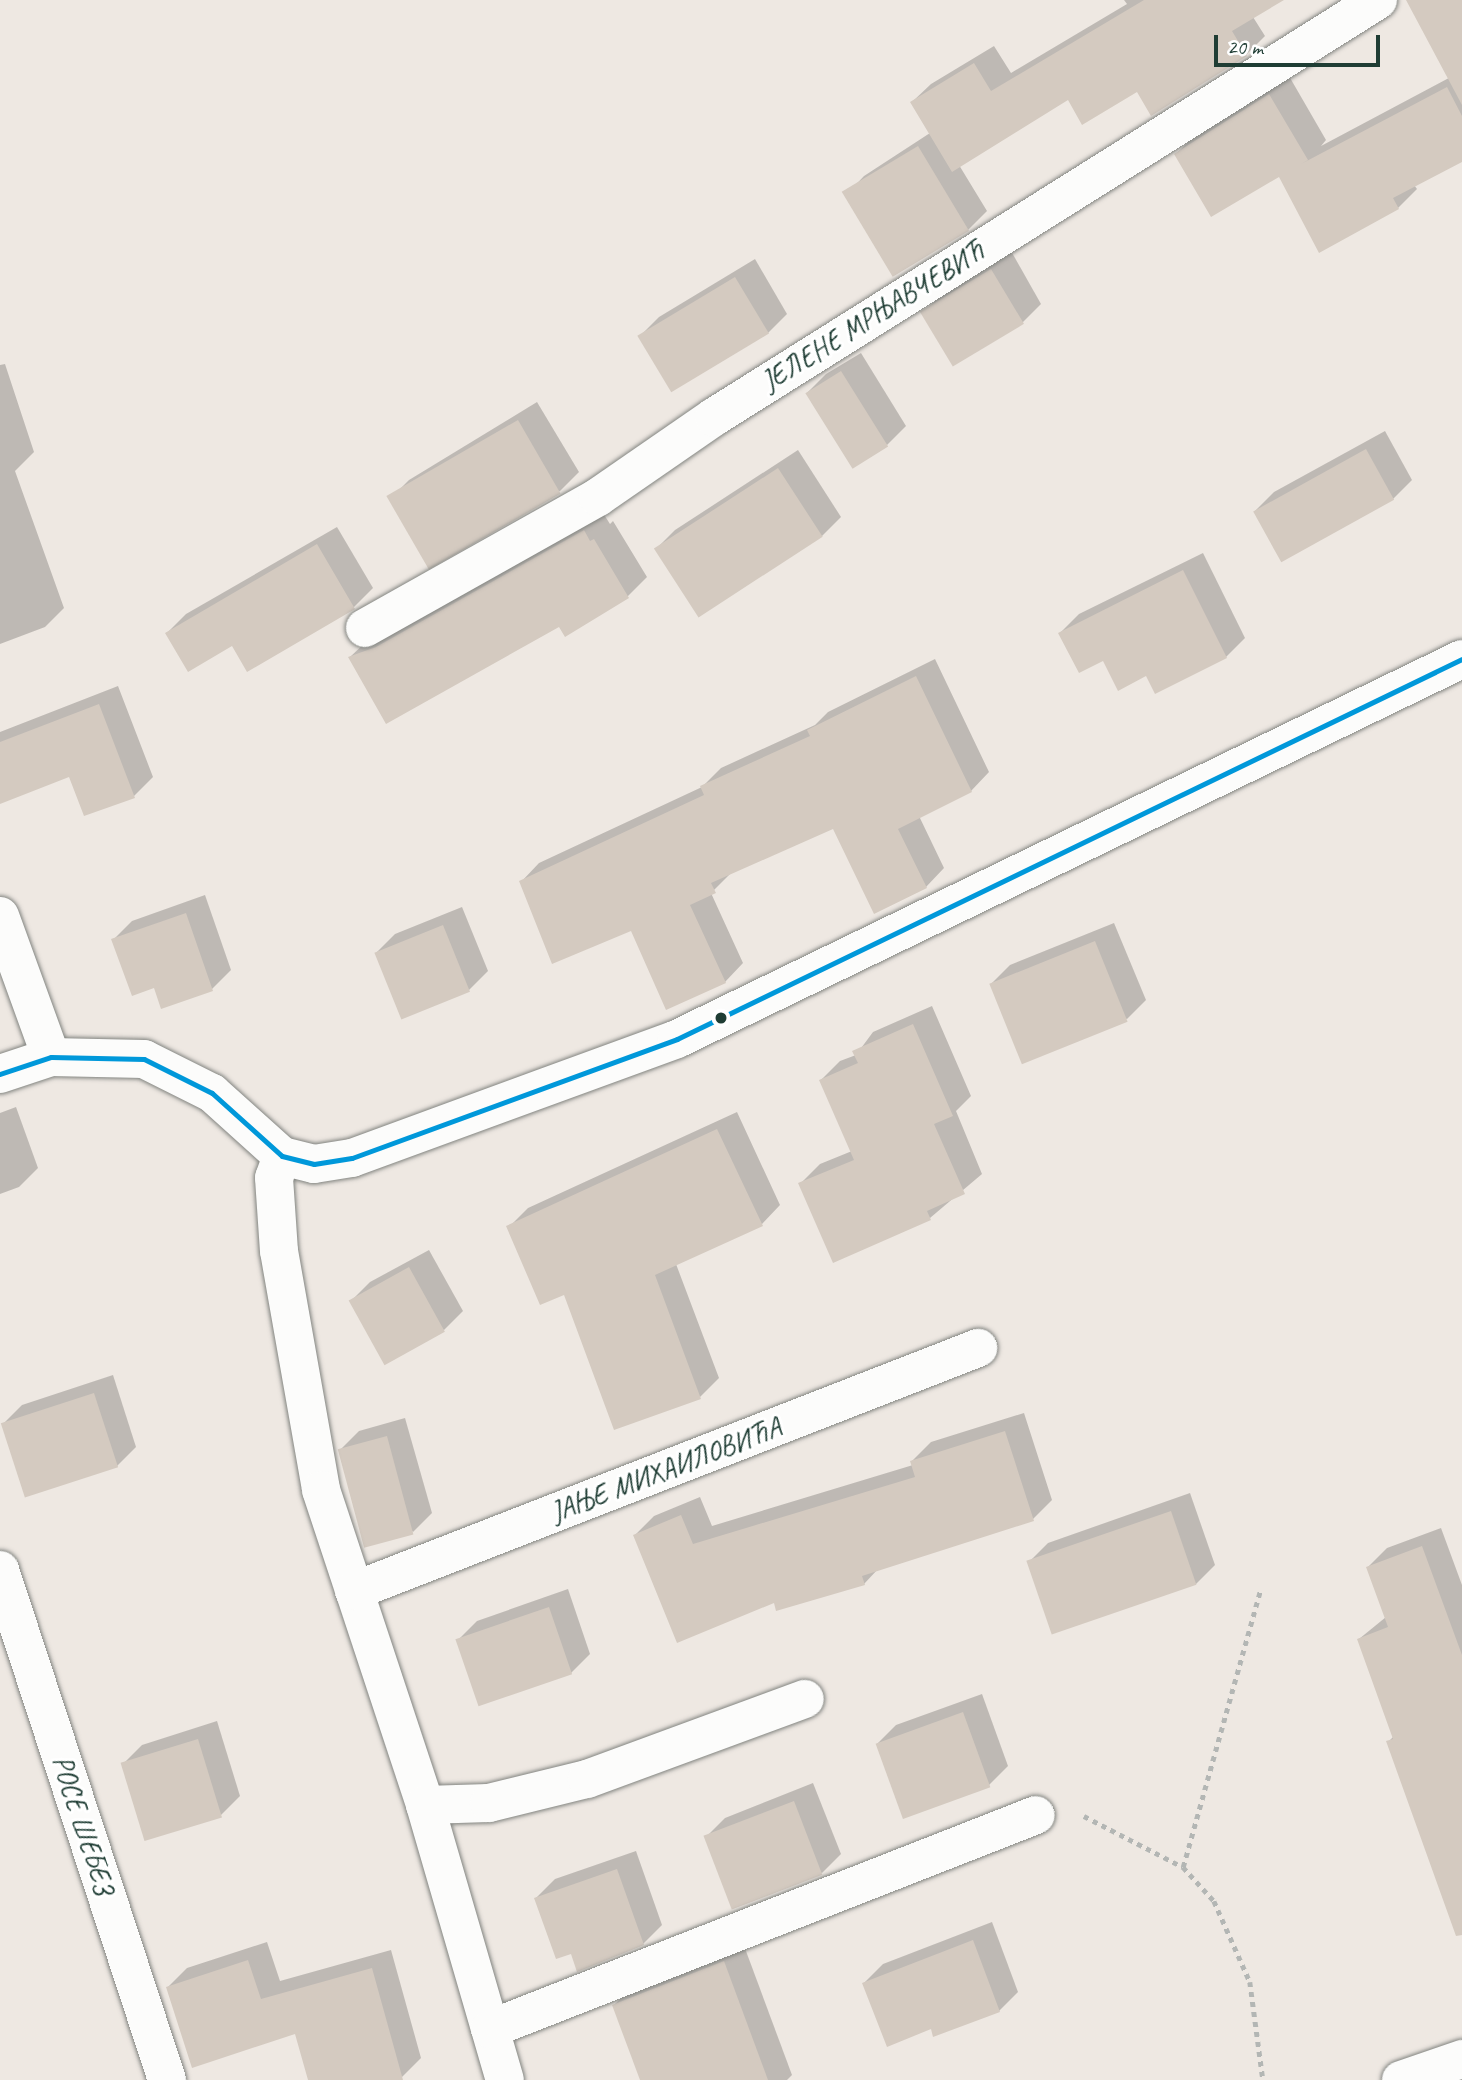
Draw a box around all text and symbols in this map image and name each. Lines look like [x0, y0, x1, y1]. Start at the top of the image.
scale bar [1217, 21, 1383, 65]
text: 20 m [1227, 34, 1263, 60]
street label: ЈЕЛЕНЕ МРЊАВЧЕВИЋ [755, 234, 991, 398]
unlabelled marker [714, 1011, 728, 1025]
street label: ЈАЊЕ МИХАИЛОВИЋА [546, 1411, 786, 1529]
street label: РОСЕ ШЕБЕЗ [44, 1750, 122, 1900]

